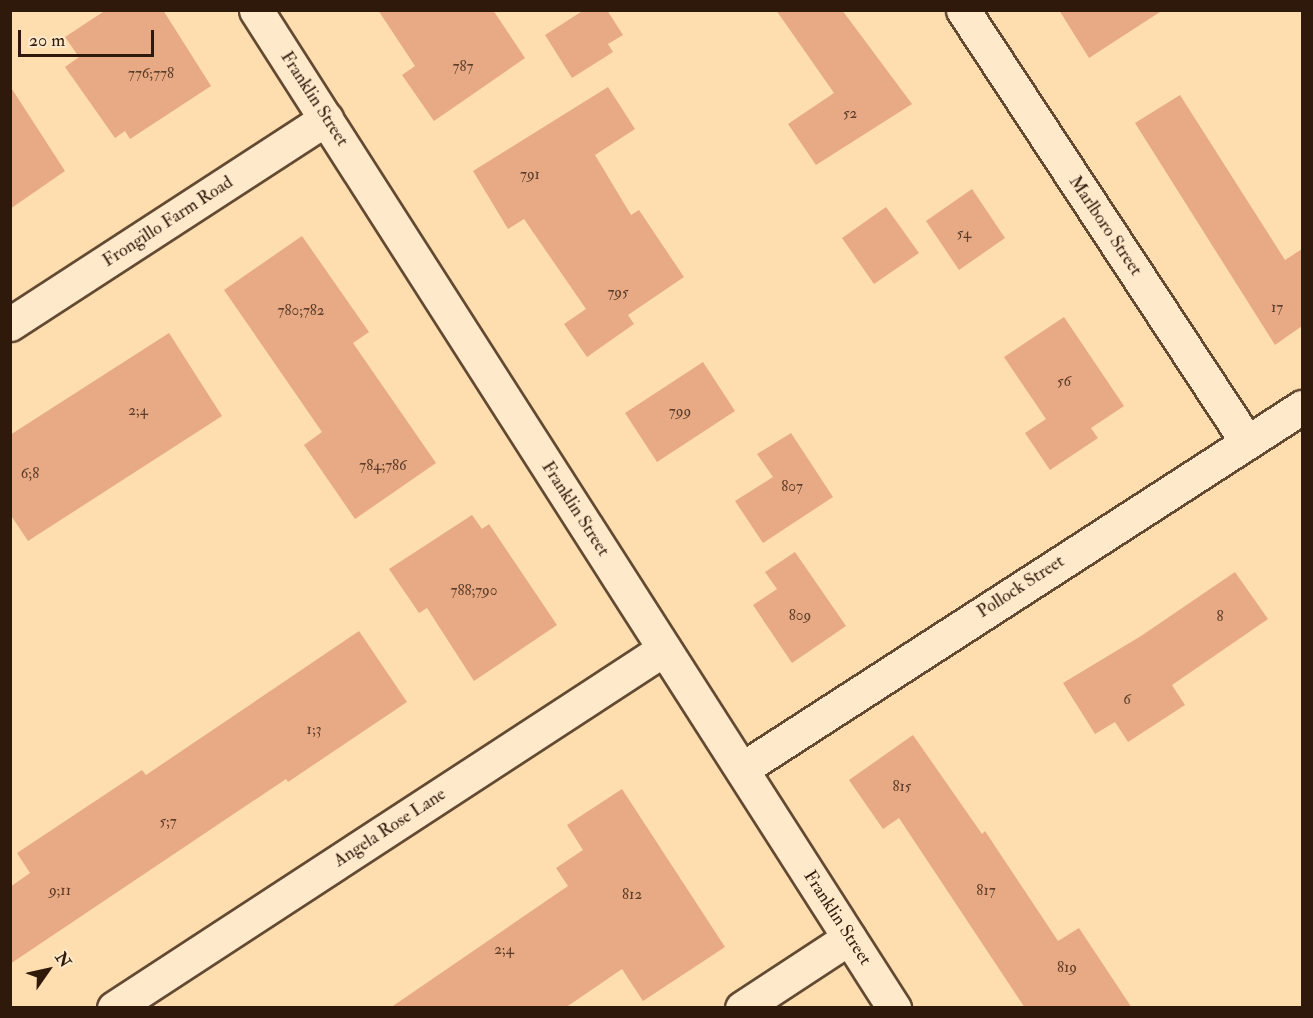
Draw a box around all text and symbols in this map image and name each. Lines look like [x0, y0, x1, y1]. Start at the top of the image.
scale bar [21, 18, 158, 56]
text: 20 m [29, 29, 65, 52]
street label: Franklin Street [275, 48, 353, 150]
house number: 787 [453, 58, 473, 76]
house number: 776;778 [128, 65, 174, 83]
house number: 52 [843, 105, 857, 123]
house number: 791 [520, 166, 540, 184]
street label: Frongillo Farm Road [99, 172, 237, 272]
street label: Marlboro Street [1064, 172, 1146, 280]
house number: 54 [957, 225, 971, 243]
house number: 795 [607, 284, 629, 302]
house number: 17 [1271, 299, 1283, 317]
house number: 780;782 [278, 302, 324, 320]
house number: 56 [1057, 373, 1071, 391]
house number: 2;4 [128, 402, 148, 420]
house number: 799 [669, 403, 691, 421]
house number: 784;786 [359, 457, 407, 475]
street label: Franklin Street [536, 458, 614, 560]
house number: 6;8 [21, 465, 39, 483]
house number: 807 [781, 478, 803, 496]
street label: Pollock Street [973, 551, 1069, 623]
house number: 788;790 [451, 582, 497, 600]
house number: 809 [789, 607, 811, 625]
house number: 8 [1216, 608, 1224, 626]
house number: 6 [1123, 691, 1131, 709]
house number: 1;3 [307, 721, 321, 739]
house number: 815 [893, 778, 911, 796]
street label: Angela Rose Lane [330, 784, 450, 872]
house number: 5;7 [159, 813, 177, 831]
street label: Franklin Street [798, 867, 876, 969]
house number: 9;11 [49, 882, 71, 900]
house number: 817 [976, 882, 996, 900]
house number: 812 [622, 886, 642, 904]
north arrow [18, 940, 78, 1000]
house number: 2;4 [494, 941, 514, 959]
text: N [51, 948, 75, 971]
house number: 819 [1057, 959, 1077, 977]

